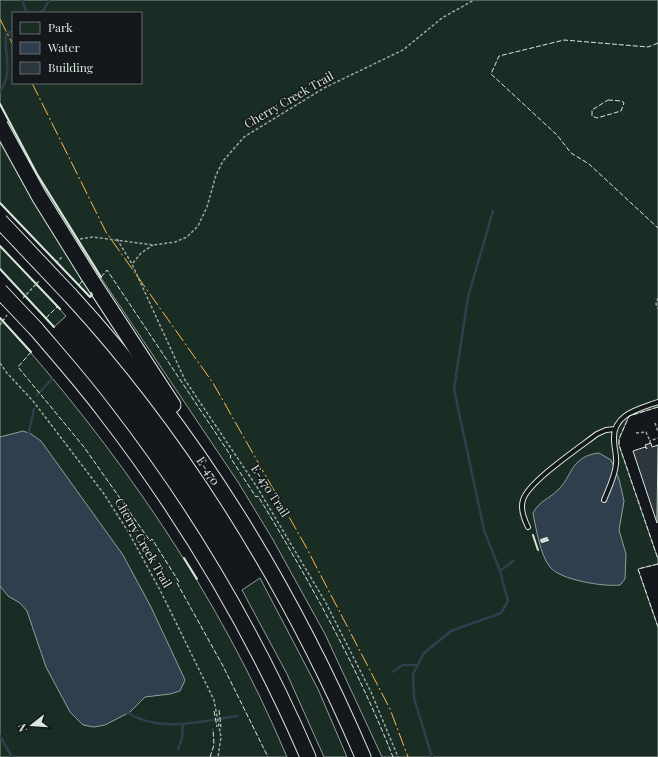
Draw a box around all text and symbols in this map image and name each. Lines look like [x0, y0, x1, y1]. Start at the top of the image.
legend [12, 12, 142, 84]
text: Park [48, 19, 73, 35]
text: Water [47, 39, 81, 55]
text: Building [48, 59, 94, 75]
street label: Cherry Creek Trail [241, 67, 337, 131]
street label: E-470 [193, 453, 224, 488]
street label: E-470 Trail [248, 461, 294, 520]
street label: Cherry Creek Trail [112, 495, 176, 591]
north arrow [12, 705, 52, 745]
text: N [14, 722, 30, 734]

